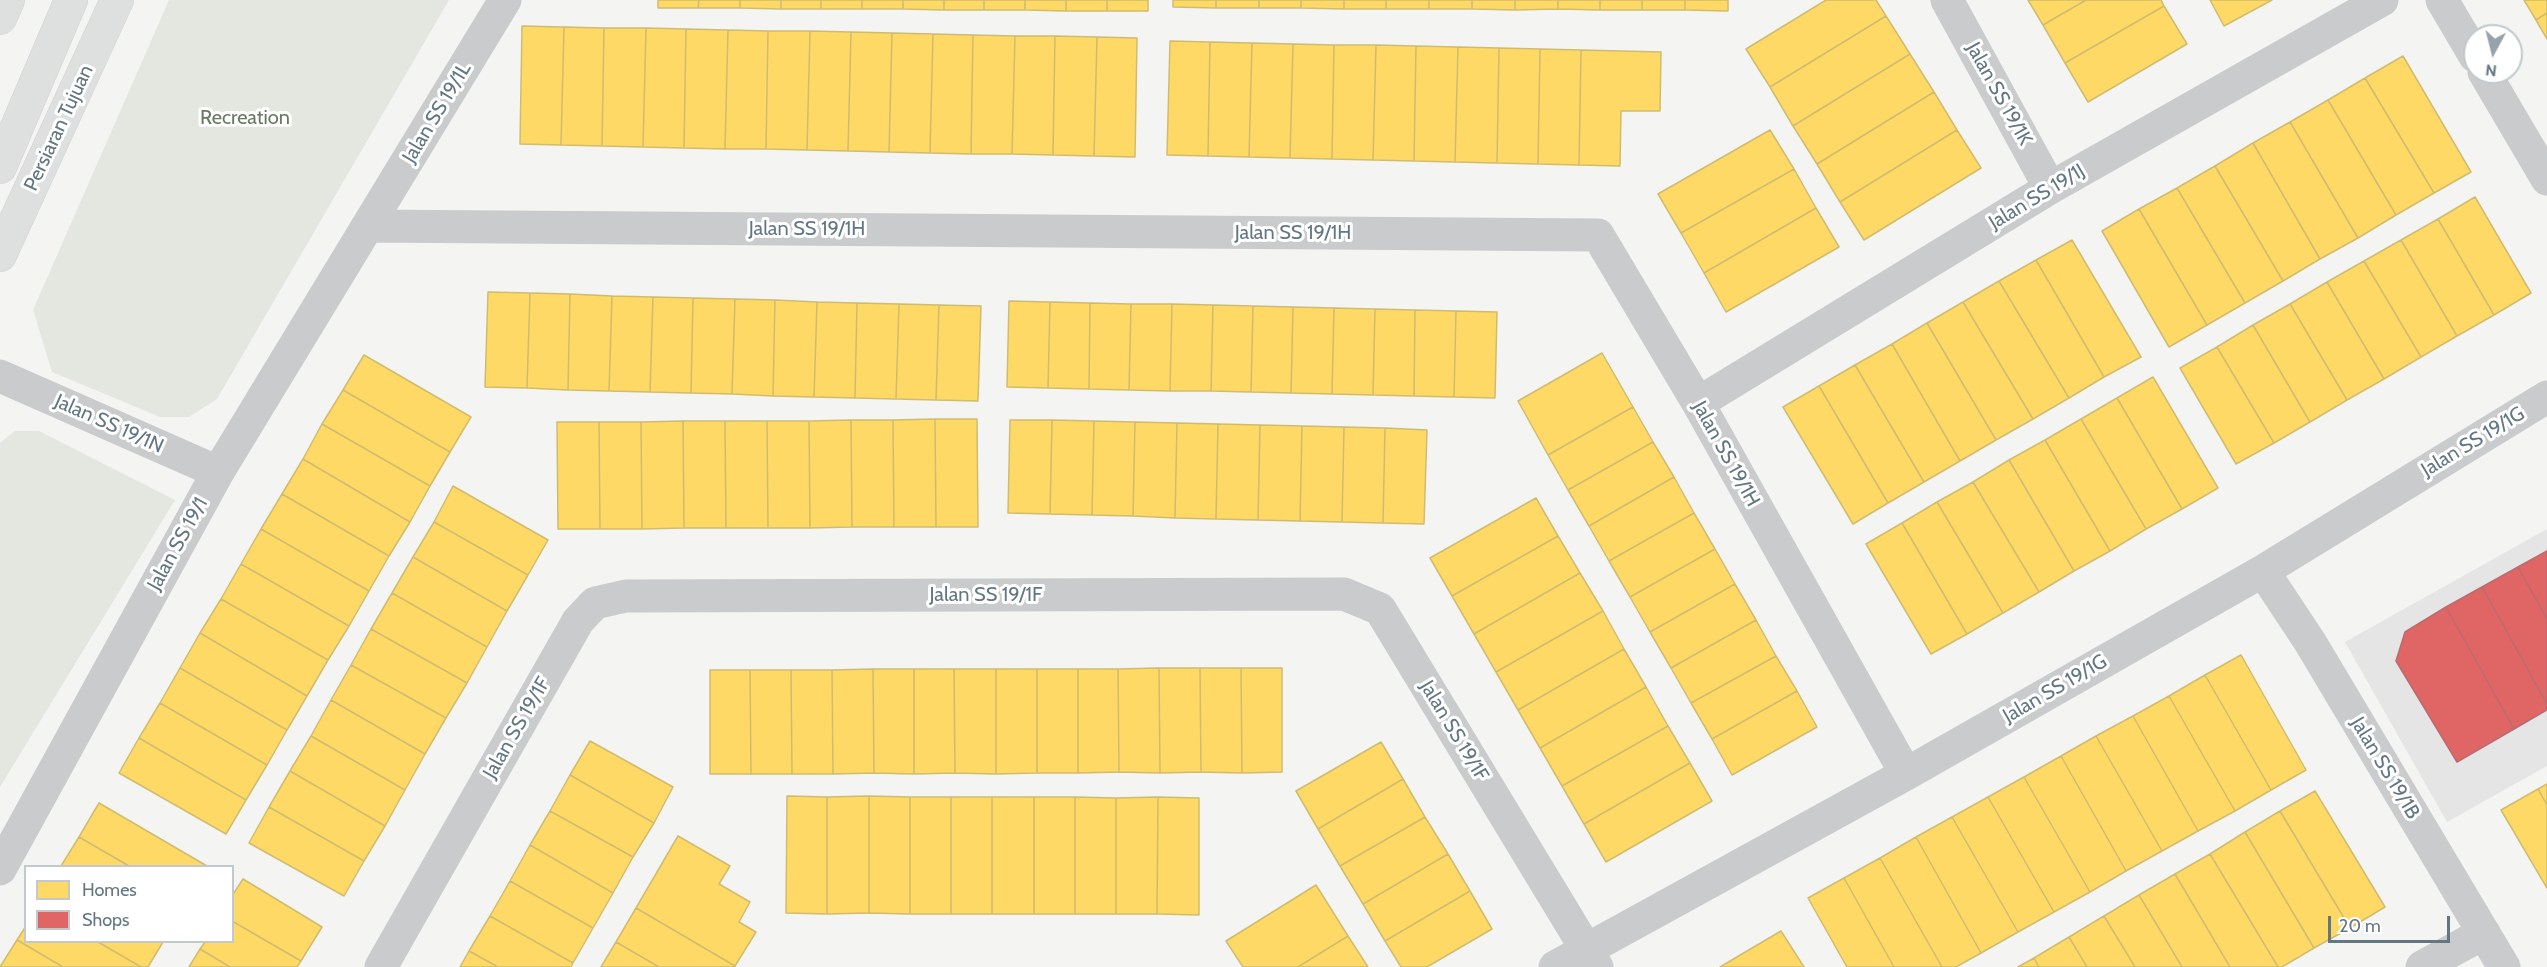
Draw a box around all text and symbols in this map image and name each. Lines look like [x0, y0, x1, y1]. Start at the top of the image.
north arrow [2463, 24, 2523, 84]
street label: Jalan SS 19/1K [1961, 38, 2037, 150]
street label: Jalan SS 19/1L [398, 59, 476, 167]
text: N [2484, 60, 2498, 80]
street label: Persiaran Tujuan [19, 61, 99, 195]
park label: Recreation [200, 106, 290, 130]
street label: Jalan SS 19/1J [1985, 159, 2089, 235]
street label: Jalan SS 19/1H [749, 217, 865, 241]
street label: Jalan SS 19/1H [1235, 221, 1351, 245]
street label: Jalan SS 19/1N [51, 389, 167, 459]
street label: Jalan SS 19/1H [1687, 397, 1765, 511]
street label: Jalan SS 19/1G [2417, 402, 2529, 482]
street label: Jalan SS 19/1 [143, 493, 213, 595]
street label: Jalan SS 19/1F [929, 583, 1043, 607]
street label: Jalan SS 19/1G [1999, 650, 2111, 728]
street label: Jalan SS 19/1F [478, 673, 556, 783]
street label: Jalan SS 19/1F [1415, 676, 1493, 786]
street label: Jalan SS 19/1B [2345, 713, 2425, 823]
legend [24, 865, 234, 943]
text: Homes [82, 879, 137, 901]
scale bar [2331, 904, 2452, 942]
text: Shops [82, 909, 130, 931]
text: 20 m [2339, 915, 2381, 937]

